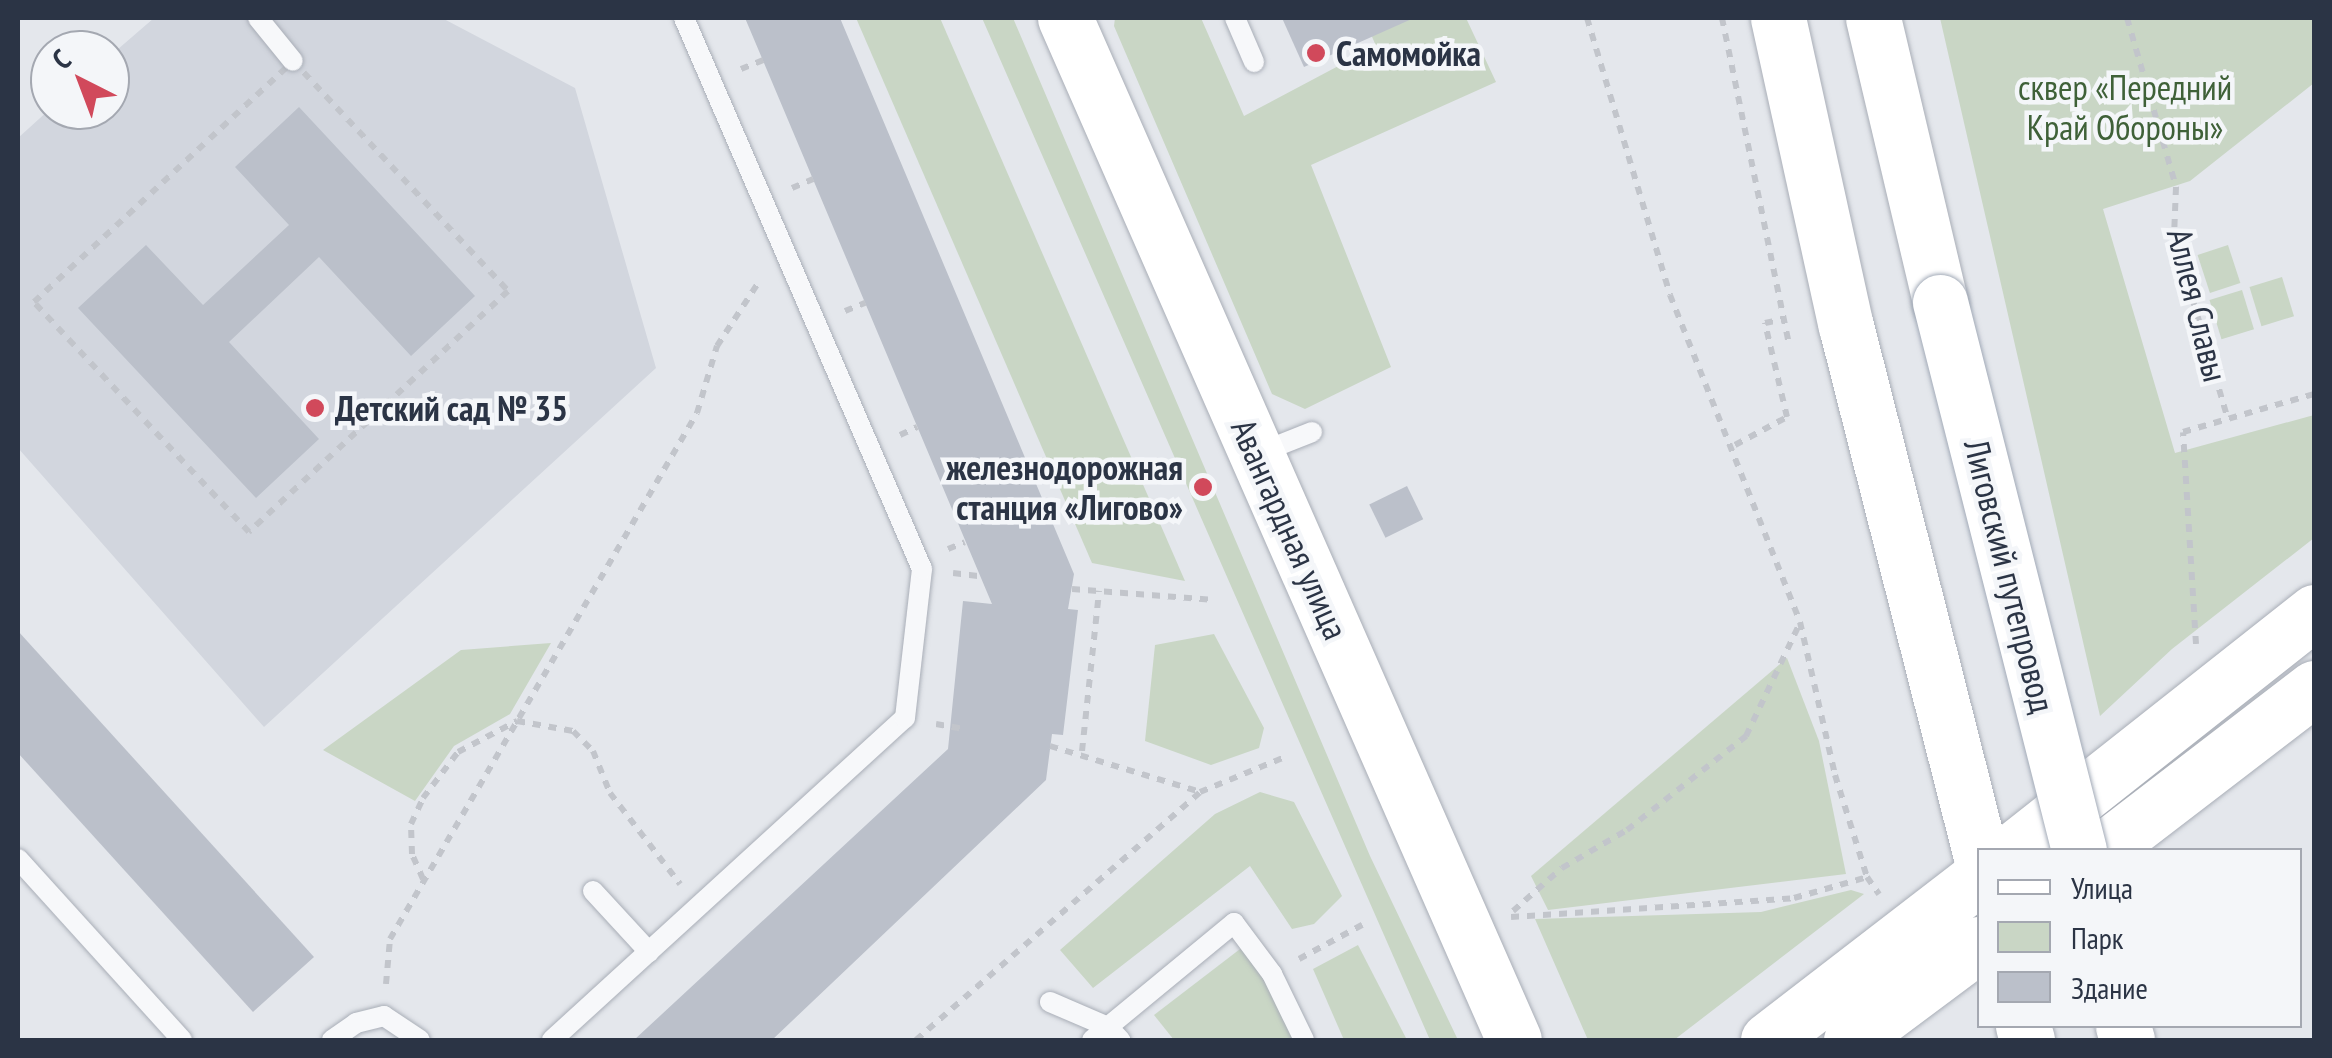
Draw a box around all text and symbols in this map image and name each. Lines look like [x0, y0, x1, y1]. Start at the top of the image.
north arrow [30, 30, 130, 130]
place label: Самомойка [1336, 32, 1481, 74]
text: С [44, 41, 78, 77]
marker: Самомойка [1305, 42, 1327, 64]
park label: сквер «Передний Край Обороны» [2018, 66, 2232, 148]
street label: Аллея Славы [2159, 224, 2237, 386]
place label: Детский сад № 35 [335, 387, 568, 429]
marker: Детский сад № 35 [304, 397, 326, 419]
street label: Авангардная улица [1223, 412, 1357, 646]
street label: Лиговский путепровод [1956, 435, 2064, 717]
place label: железнодорожная станция «Лигово» [946, 446, 1183, 528]
marker: железнодорожная станция «Лигово» [1192, 476, 1214, 498]
legend [1977, 848, 2302, 1028]
text: Улица [2071, 868, 2133, 907]
text: Парк [2071, 918, 2123, 957]
text: Здание [2071, 968, 2148, 1007]

